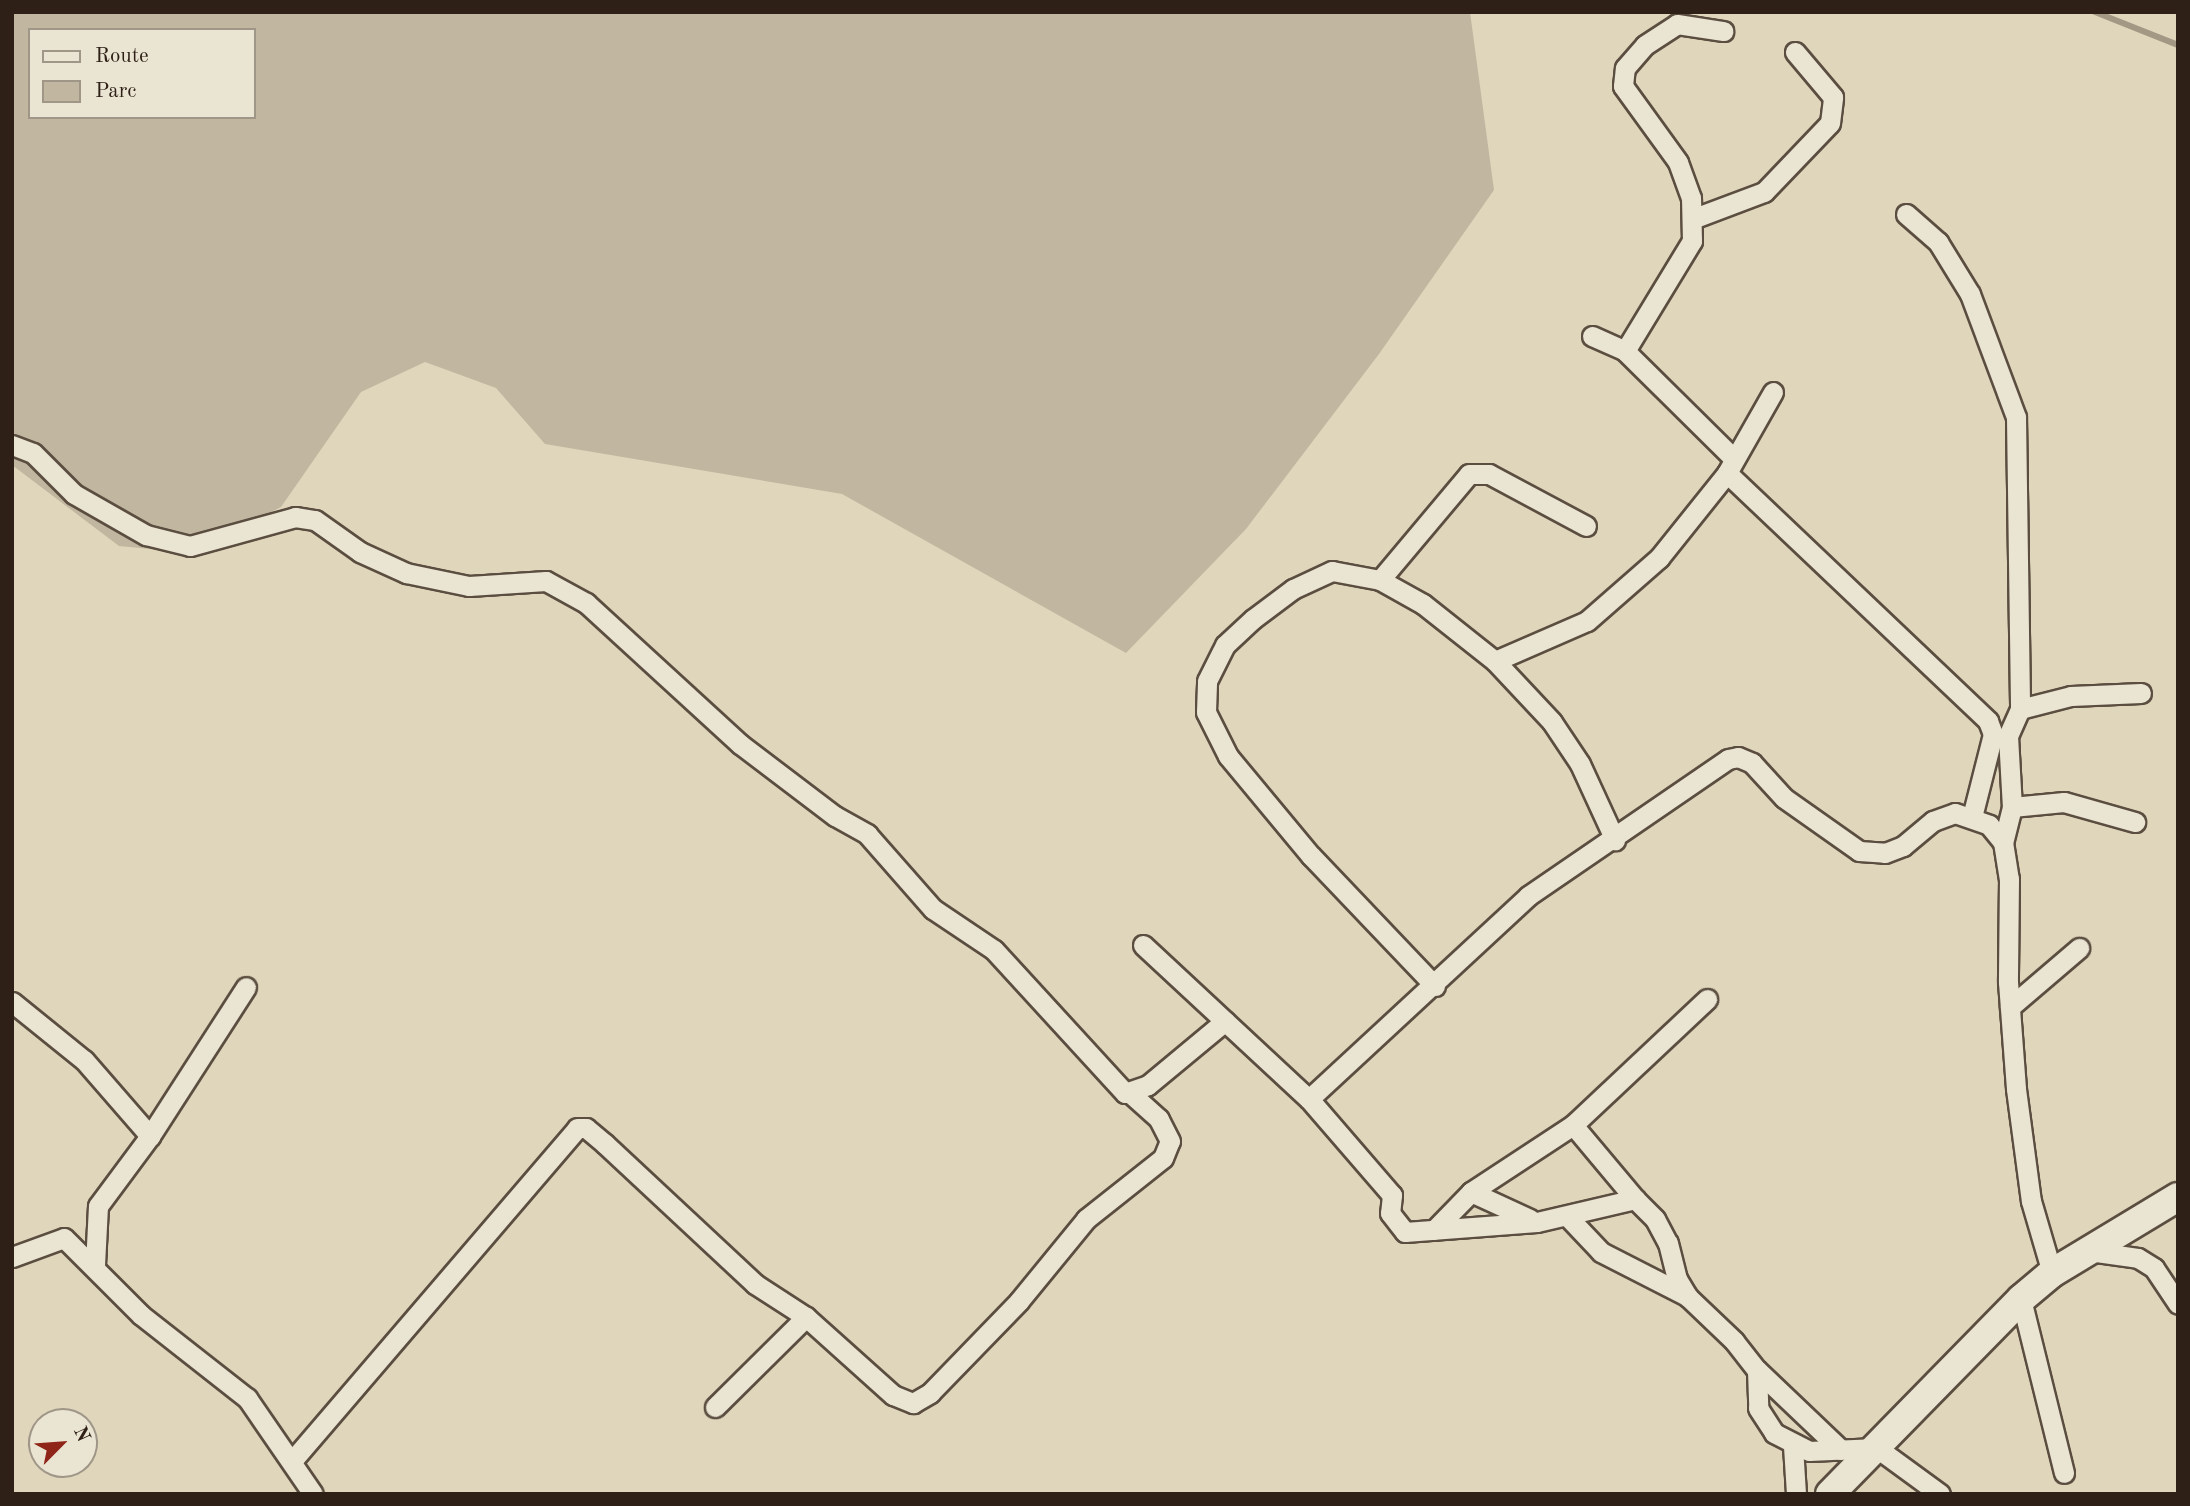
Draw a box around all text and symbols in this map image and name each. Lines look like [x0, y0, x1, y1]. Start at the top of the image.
legend [28, 28, 256, 119]
text: Route [95, 46, 149, 67]
text: Parc [95, 81, 137, 102]
north arrow [28, 1408, 98, 1478]
text: N [69, 1424, 92, 1445]

